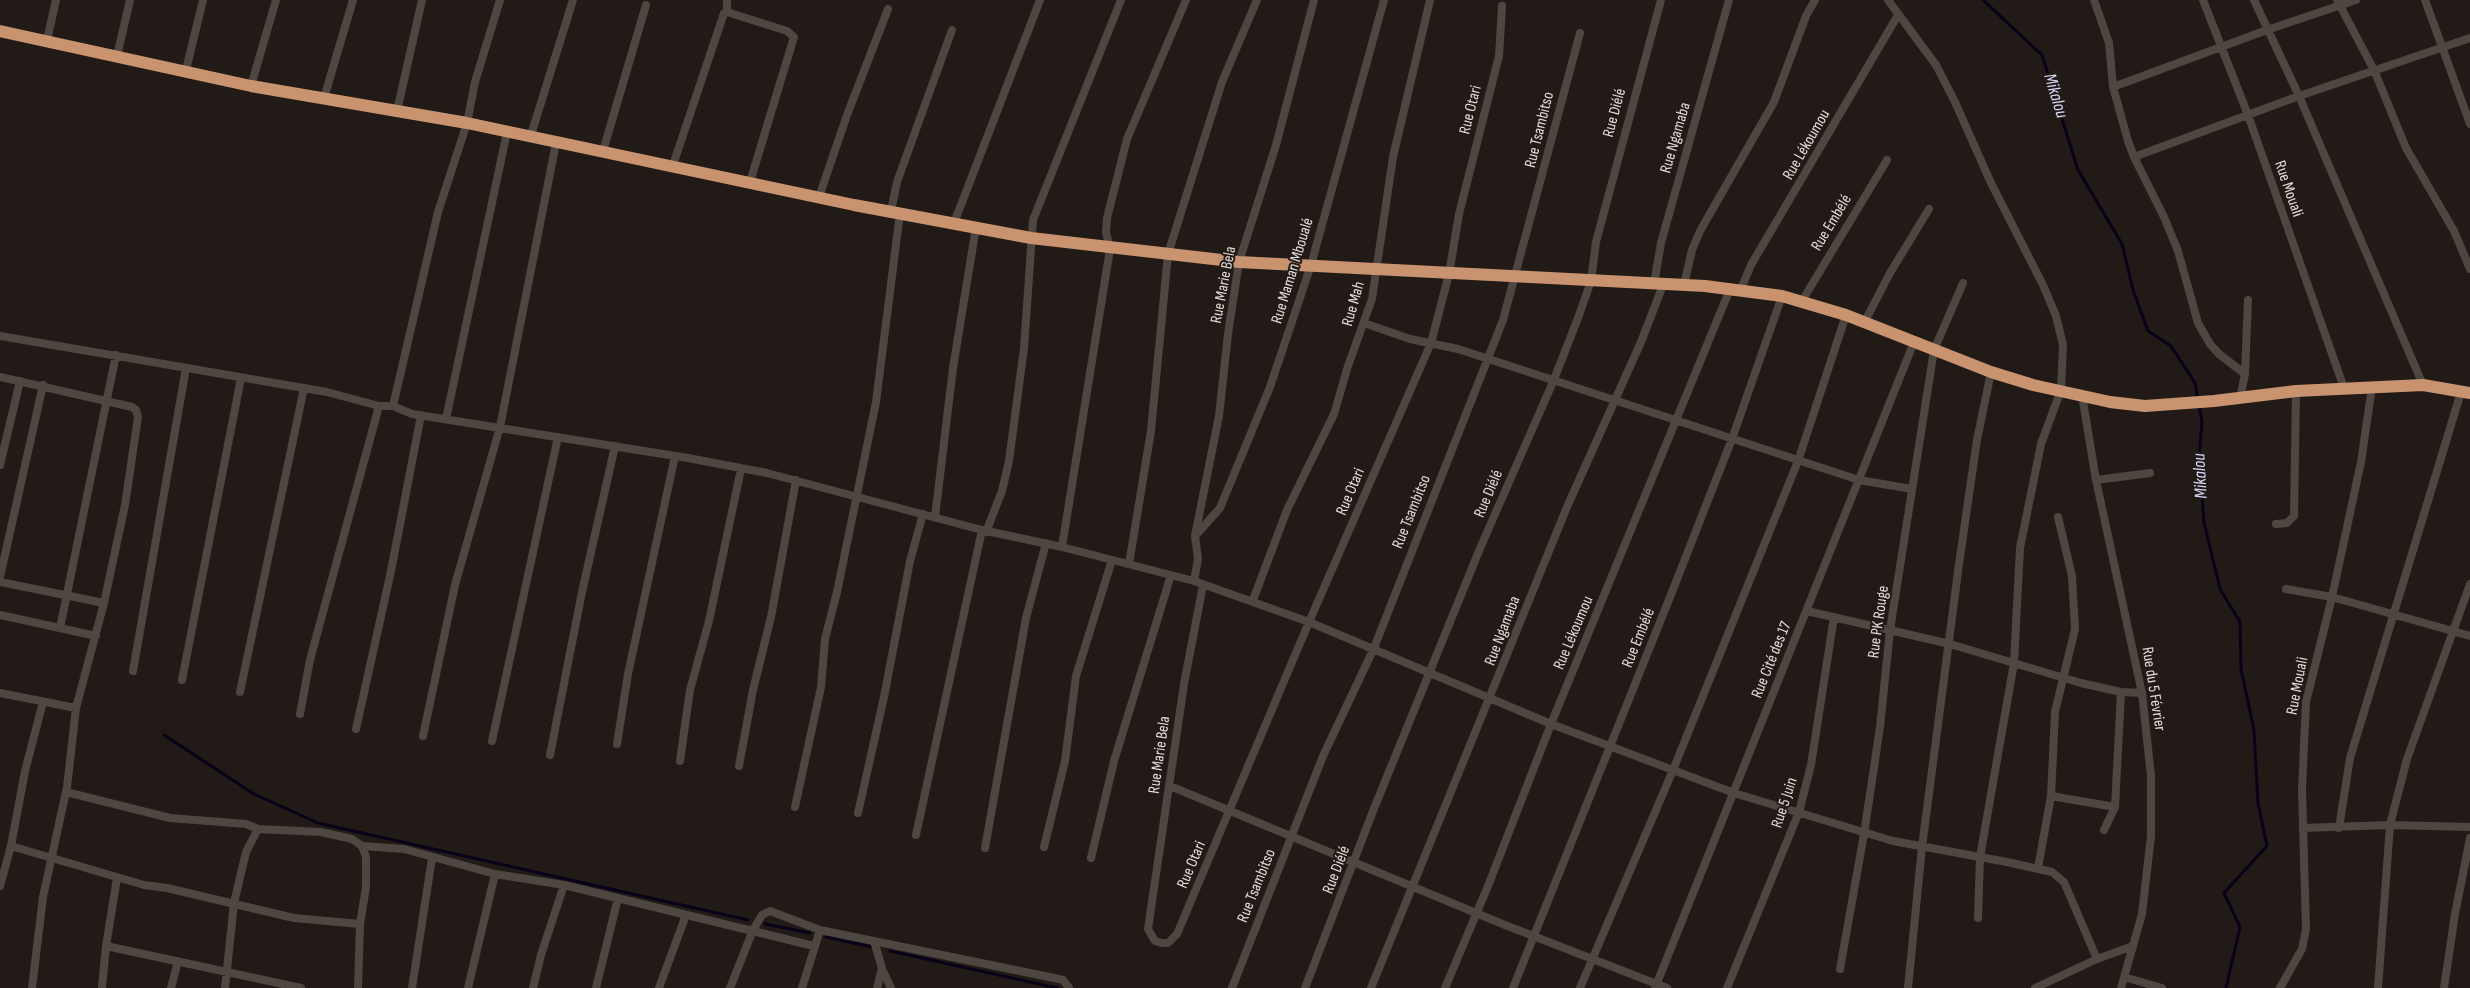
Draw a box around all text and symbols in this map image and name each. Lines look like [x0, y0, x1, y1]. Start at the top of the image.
water label: Mikalou [2038, 71, 2072, 121]
street label: Rue Otari [1456, 84, 1486, 136]
street label: Rue Diélé [1599, 86, 1631, 140]
street label: Rue Tsambitso [1521, 90, 1559, 170]
street label: Rue Ngamaba [1657, 100, 1695, 176]
street label: Rue Lékoumou [1779, 106, 1835, 184]
street label: Rue Mouali [2269, 158, 2307, 220]
street label: Rue Embélé [1808, 191, 1856, 255]
street label: Rue Maman Mboualé [1268, 216, 1318, 326]
street label: Rue Marie Bela [1207, 245, 1241, 325]
street label: Rue Mah [1338, 279, 1370, 329]
water label: Mikalou [2189, 453, 2213, 499]
street label: Rue Otari [1332, 465, 1370, 519]
street label: Rue Diélé [1470, 467, 1508, 521]
street label: Rue Tsambitso [1389, 472, 1435, 552]
street label: Rue PK Rouge [1864, 585, 1894, 659]
street label: Rue Lékoumou [1550, 593, 1598, 673]
street label: Rue Ngamaba [1481, 594, 1525, 668]
street label: Rue Embélé [1618, 605, 1660, 671]
street label: Rue Cité des 17 [1748, 619, 1796, 701]
street label: Rue du 5 Février [2137, 646, 2169, 732]
street label: Rue Mouali [2283, 656, 2313, 716]
street label: Rue Marie Bela [1145, 715, 1175, 795]
street label: Rue 5 Juin [1768, 775, 1802, 831]
street label: Rue Otari [1173, 838, 1211, 892]
street label: Rue Diélé [1319, 843, 1355, 897]
street label: Rue Tsambitso [1234, 846, 1280, 926]

